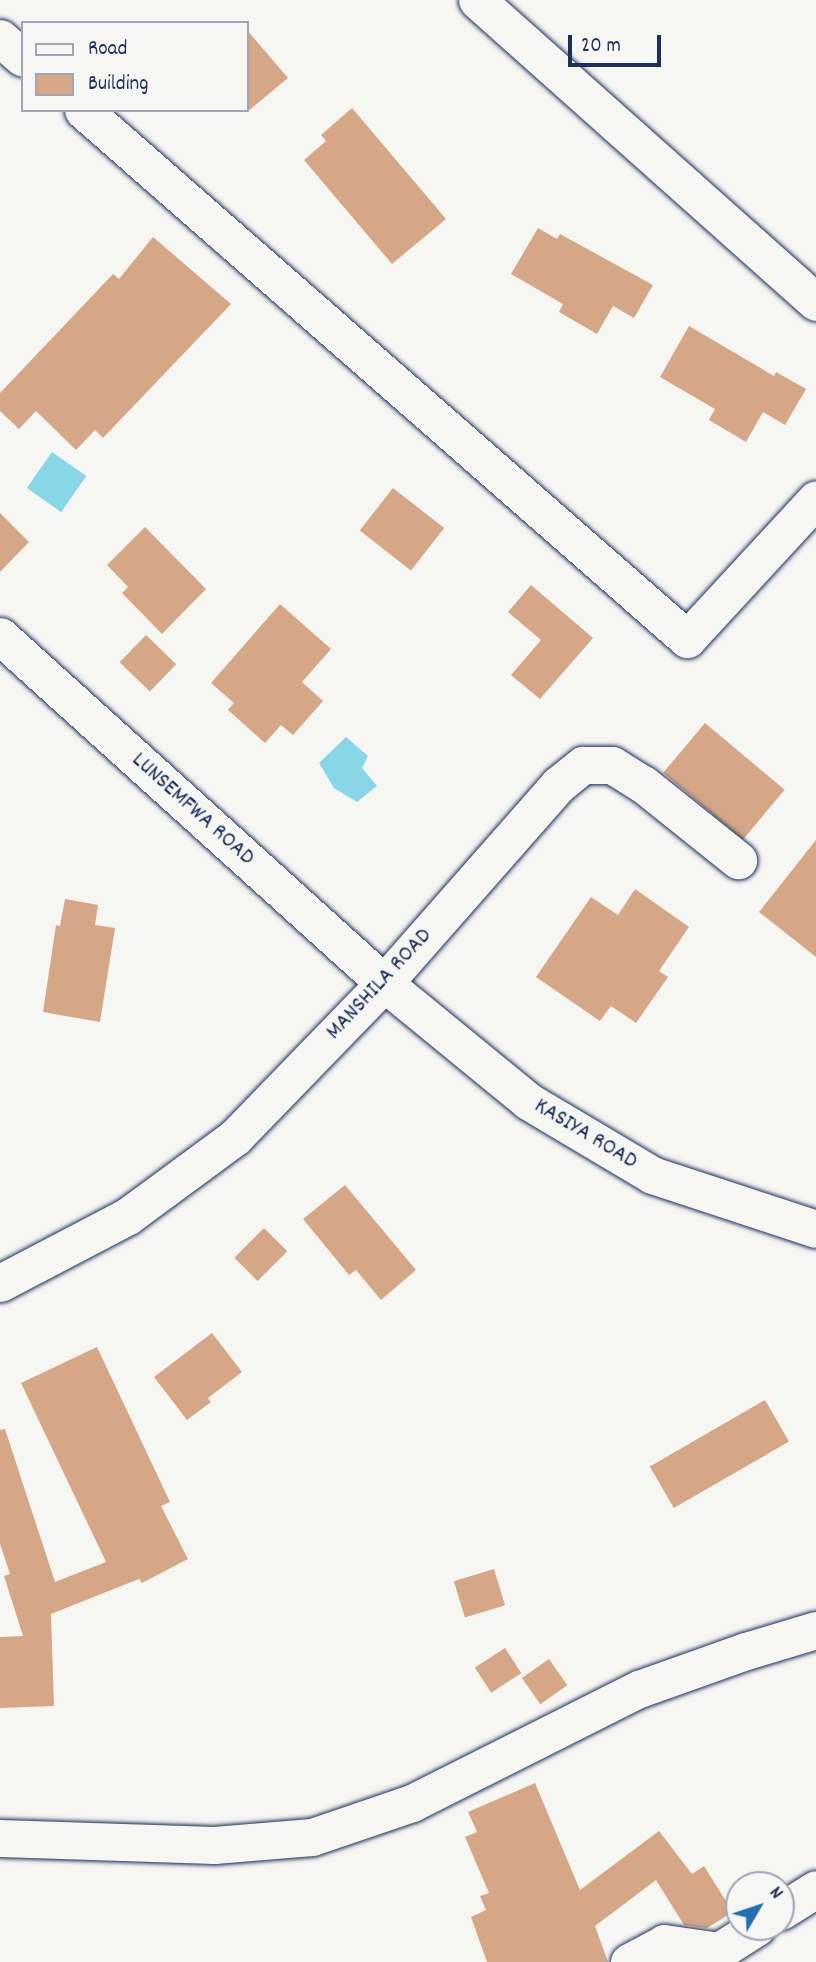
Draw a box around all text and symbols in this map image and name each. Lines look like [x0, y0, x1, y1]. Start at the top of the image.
legend [21, 21, 248, 112]
scale bar [571, 21, 664, 65]
text: 20 m [581, 32, 621, 62]
text: Road [88, 35, 127, 65]
text: Building [88, 70, 148, 100]
street label: LUNSEMFWA ROAD [125, 748, 259, 872]
street label: MANSHILA ROAD [321, 923, 439, 1047]
street label: KASIYA ROAD [528, 1093, 642, 1177]
north arrow [725, 1871, 795, 1941]
text: N [762, 1882, 789, 1906]

